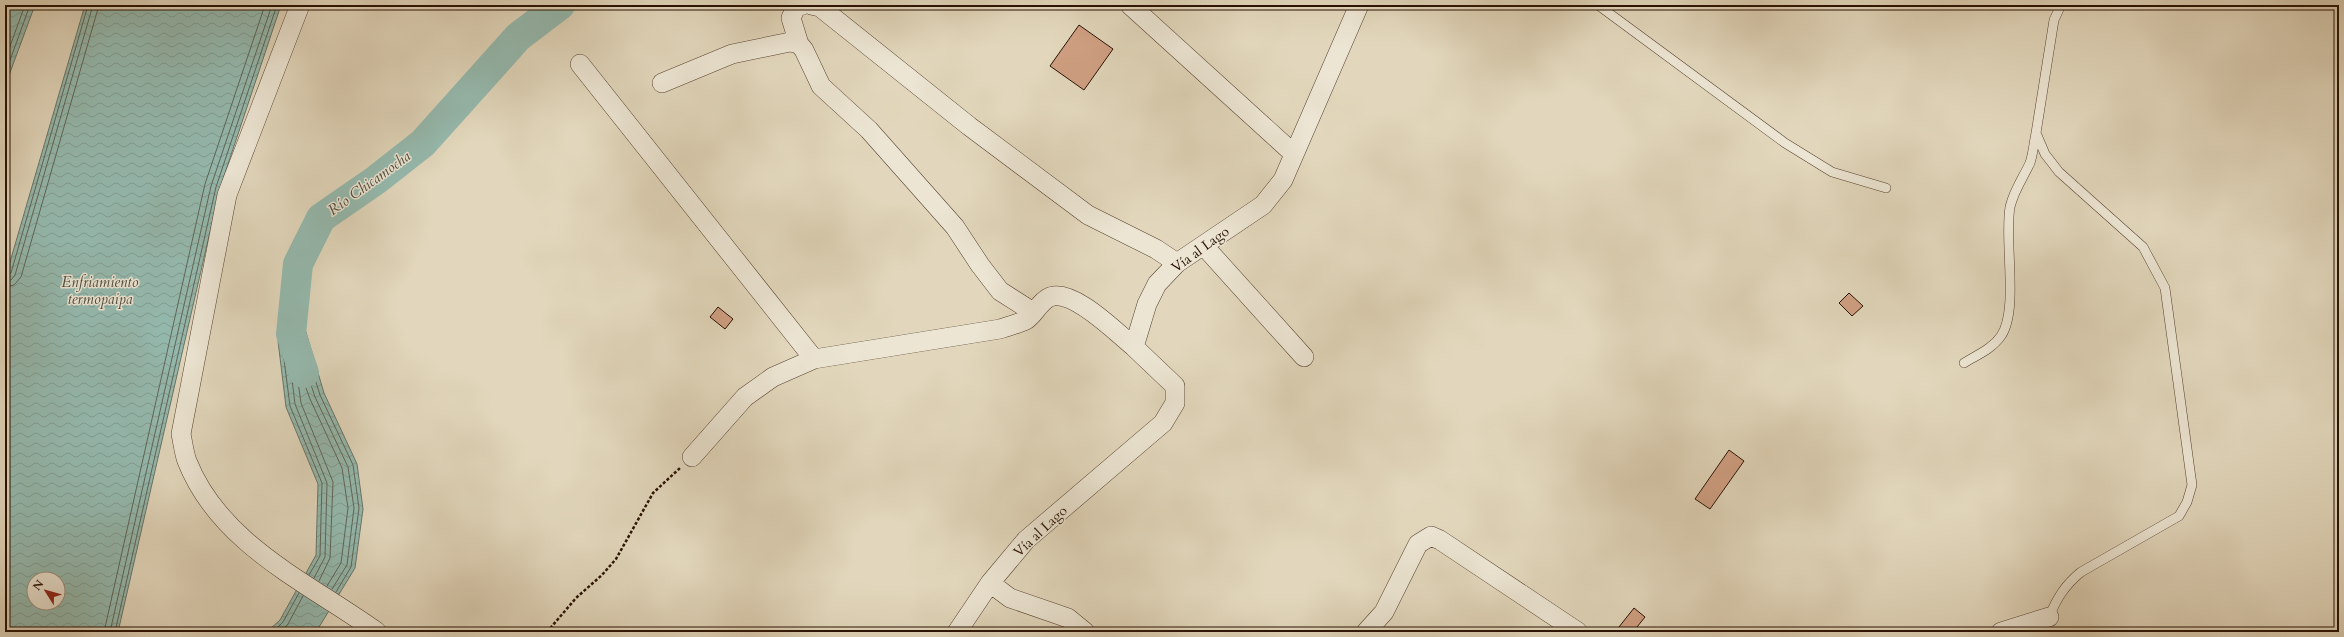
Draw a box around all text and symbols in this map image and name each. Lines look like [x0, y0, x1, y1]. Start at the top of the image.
water label: Río Chicamocha [324, 146, 415, 220]
street label: Vía al Lago [1167, 222, 1233, 277]
water label: Enfriamiento termopaipa [61, 272, 139, 309]
street label: Vía al Lago [1009, 501, 1072, 561]
north arrow [26, 571, 66, 611]
text: N [30, 577, 48, 594]

